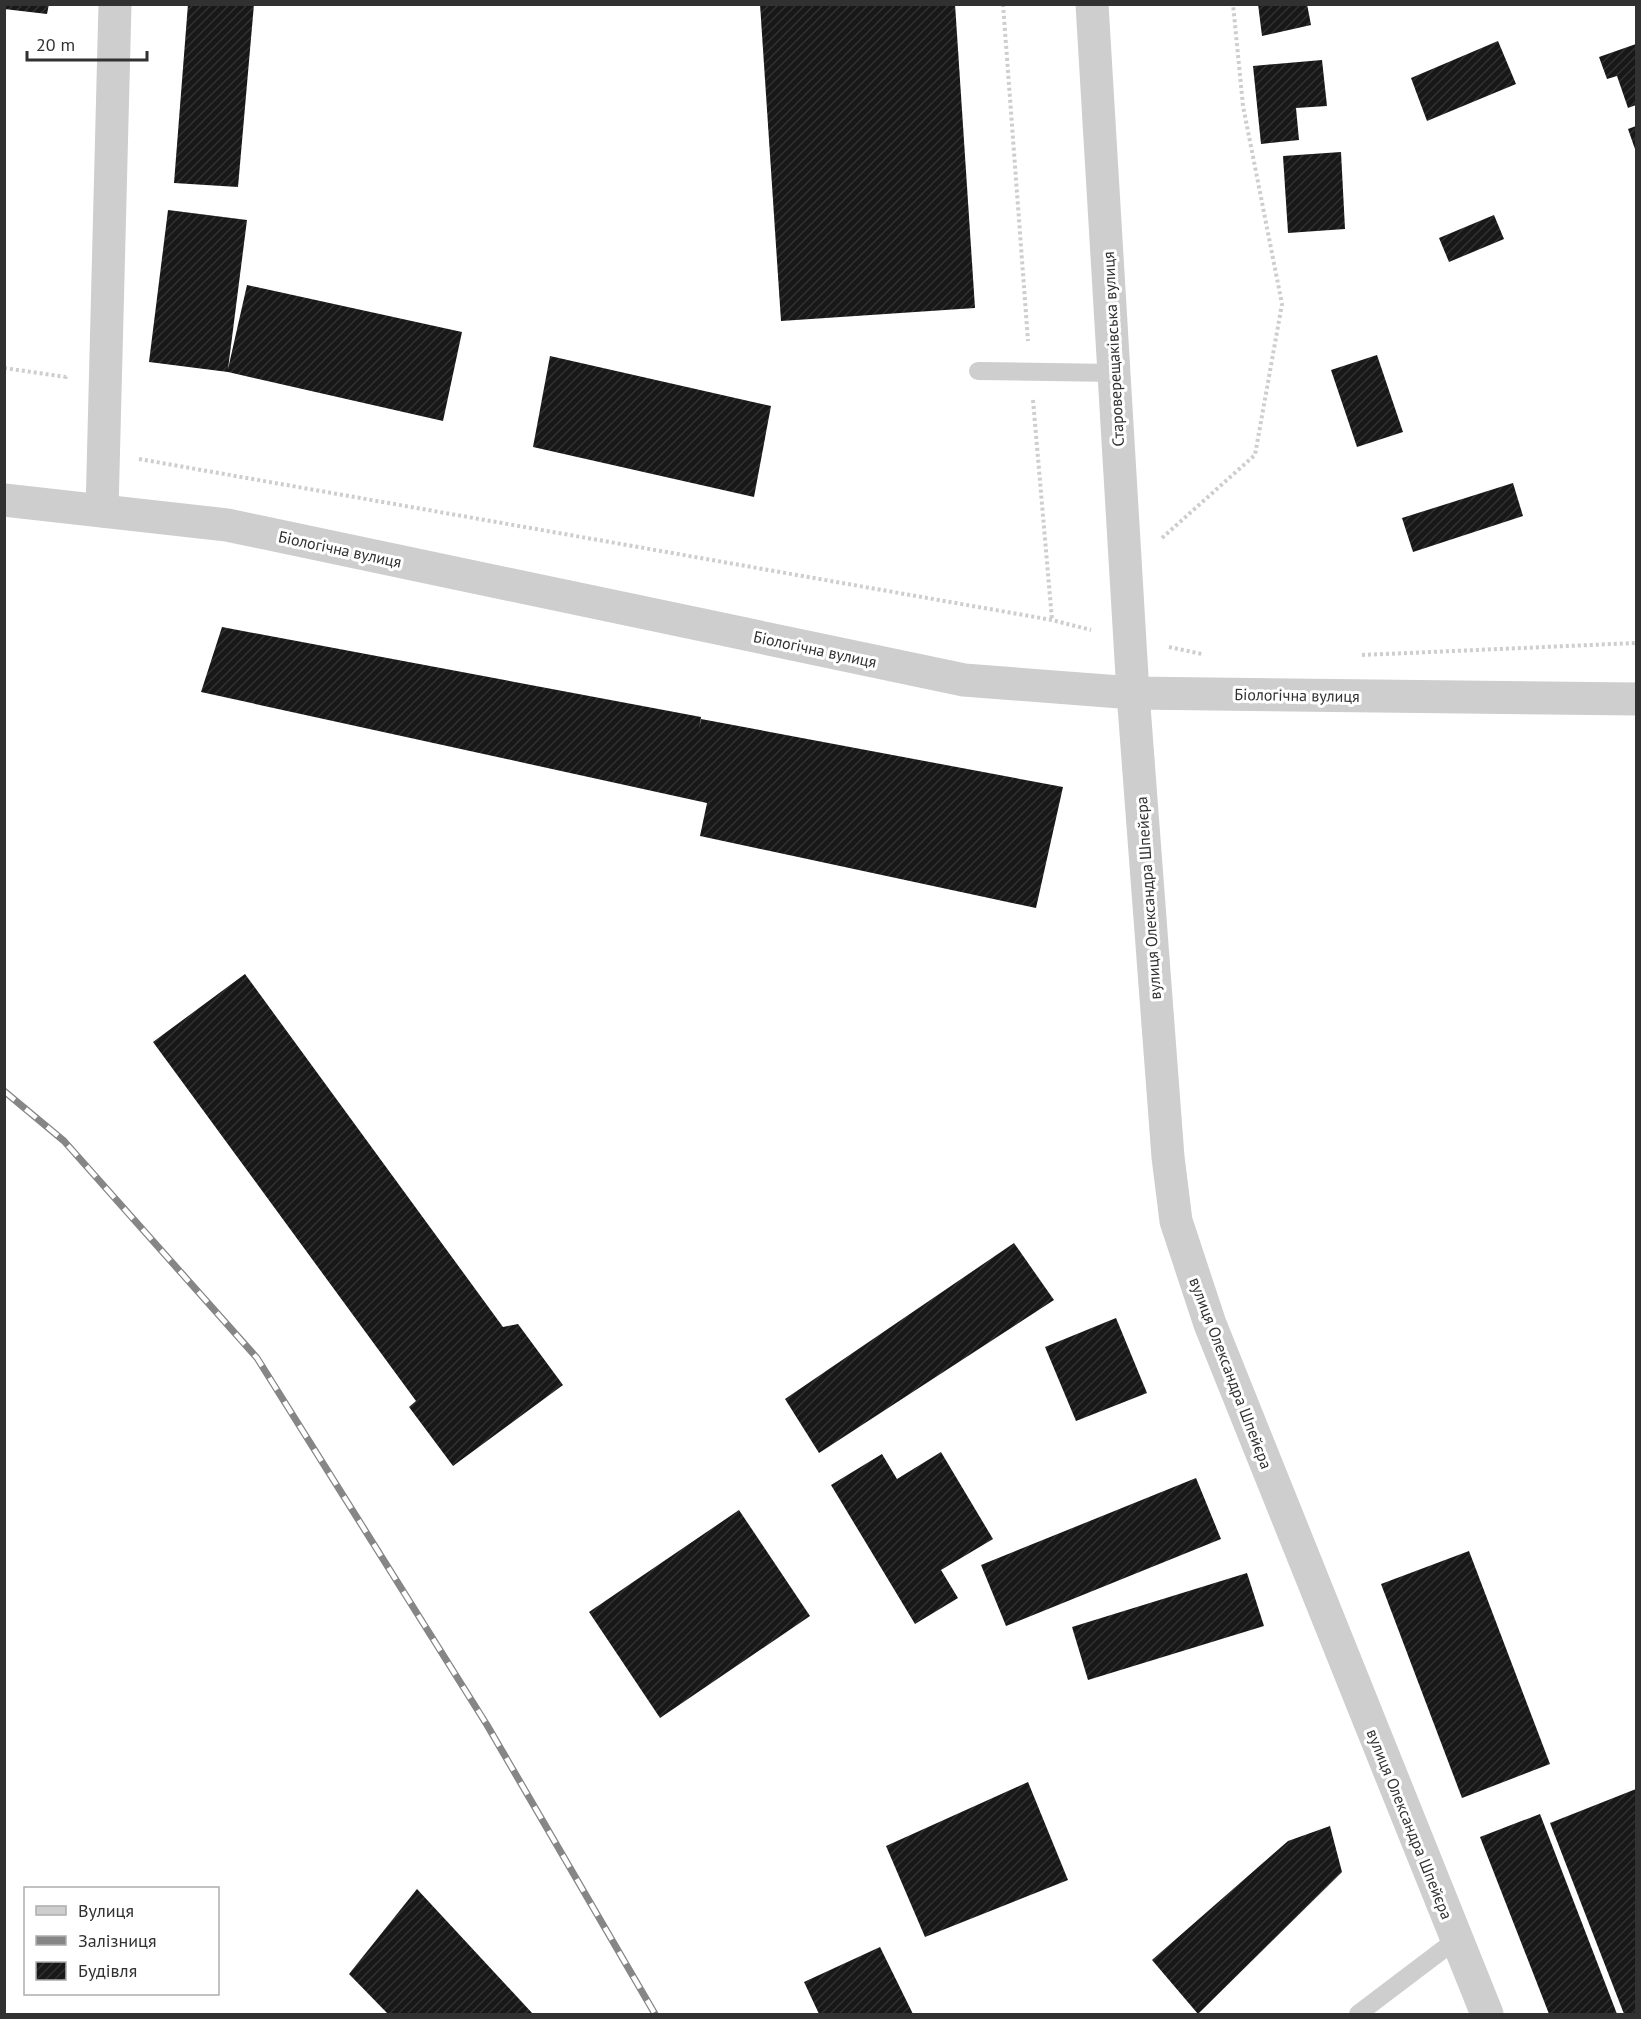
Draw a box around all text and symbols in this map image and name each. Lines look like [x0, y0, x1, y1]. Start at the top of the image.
scale bar [27, 24, 147, 62]
text: 20 m [36, 33, 75, 56]
street label: Староверещаківська вулиця [1098, 251, 1128, 447]
street label: Біологічна вулиця [277, 526, 403, 572]
street label: Біологічна вулиця [752, 626, 878, 672]
street label: Біологічна вулиця [1234, 684, 1360, 706]
street label: вулиця Олександра Шпейєра [1131, 796, 1165, 1000]
street label: вулиця Олександра Шпейєра [1185, 1274, 1277, 1472]
street label: вулиця Олександра Шпейєра [1363, 1726, 1457, 1922]
legend [24, 1887, 219, 1995]
text: Вулиця [78, 1899, 134, 1922]
text: Залізниця [78, 1929, 156, 1952]
text: Будівля [78, 1959, 137, 1982]

